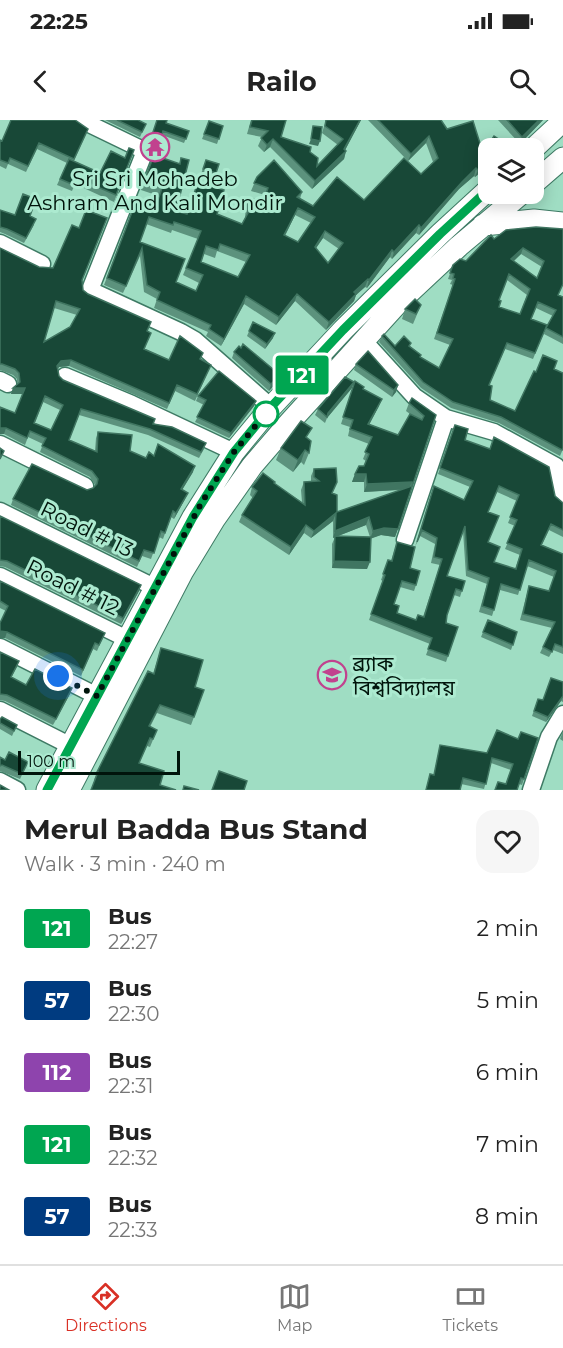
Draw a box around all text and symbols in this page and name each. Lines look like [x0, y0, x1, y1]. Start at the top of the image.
text: 22:25 [30, 8, 88, 35]
icon: back [24, 65, 57, 98]
text: Railo [246, 65, 317, 98]
icon: search [506, 65, 539, 98]
temple icon: Sri Sri Mohadeb Ashram And Kali Mondir [139, 131, 171, 163]
map controls [478, 138, 544, 204]
button: layers [478, 138, 544, 204]
place label: Sri Sri Mohadeb Ashram And Kali Mondir [27, 166, 283, 215]
line badge: 121 [268, 356, 336, 394]
text: 121 [288, 363, 316, 388]
unlabelled marker [253, 401, 279, 427]
street label: Road # 13 [37, 496, 137, 562]
street label: Road # 12 [23, 554, 123, 620]
place label: ব্র্যাক বিশ্ববিদ্যালয় [352, 651, 456, 700]
school or university icon: ব্র্যাক বিশ্ববিদ্যালয় [316, 659, 348, 691]
your location [43, 661, 73, 691]
scale bar [18, 748, 180, 776]
text: 100 m [27, 752, 75, 771]
button: heart [476, 810, 539, 873]
text: Merul Badda Bus Stand [24, 812, 368, 846]
text: Walk · 3 min · 240 m [24, 852, 226, 876]
text: Bus [108, 903, 152, 930]
text: 2 min [477, 915, 539, 942]
text: 121 [43, 916, 71, 941]
text: 22:27 [108, 930, 158, 954]
text: Bus [108, 975, 152, 1002]
text: 5 min [477, 987, 539, 1014]
text: 57 [44, 988, 70, 1013]
text: 22:30 [108, 1002, 159, 1026]
text: Bus [108, 1047, 152, 1074]
text: 6 min [476, 1059, 539, 1086]
text: 112 [43, 1060, 71, 1085]
text: 22:31 [108, 1074, 153, 1098]
text: Bus [108, 1119, 152, 1146]
text: 7 min [476, 1131, 539, 1158]
text: 121 [43, 1132, 71, 1157]
text: 22:32 [108, 1146, 158, 1170]
text: Bus [108, 1191, 152, 1218]
text: 8 min [475, 1203, 539, 1230]
text: 57 [44, 1204, 70, 1229]
text: 22:33 [108, 1218, 157, 1242]
tab: Directions [65, 1280, 147, 1335]
tab: Map [277, 1280, 312, 1335]
tab: Tickets [442, 1280, 498, 1335]

